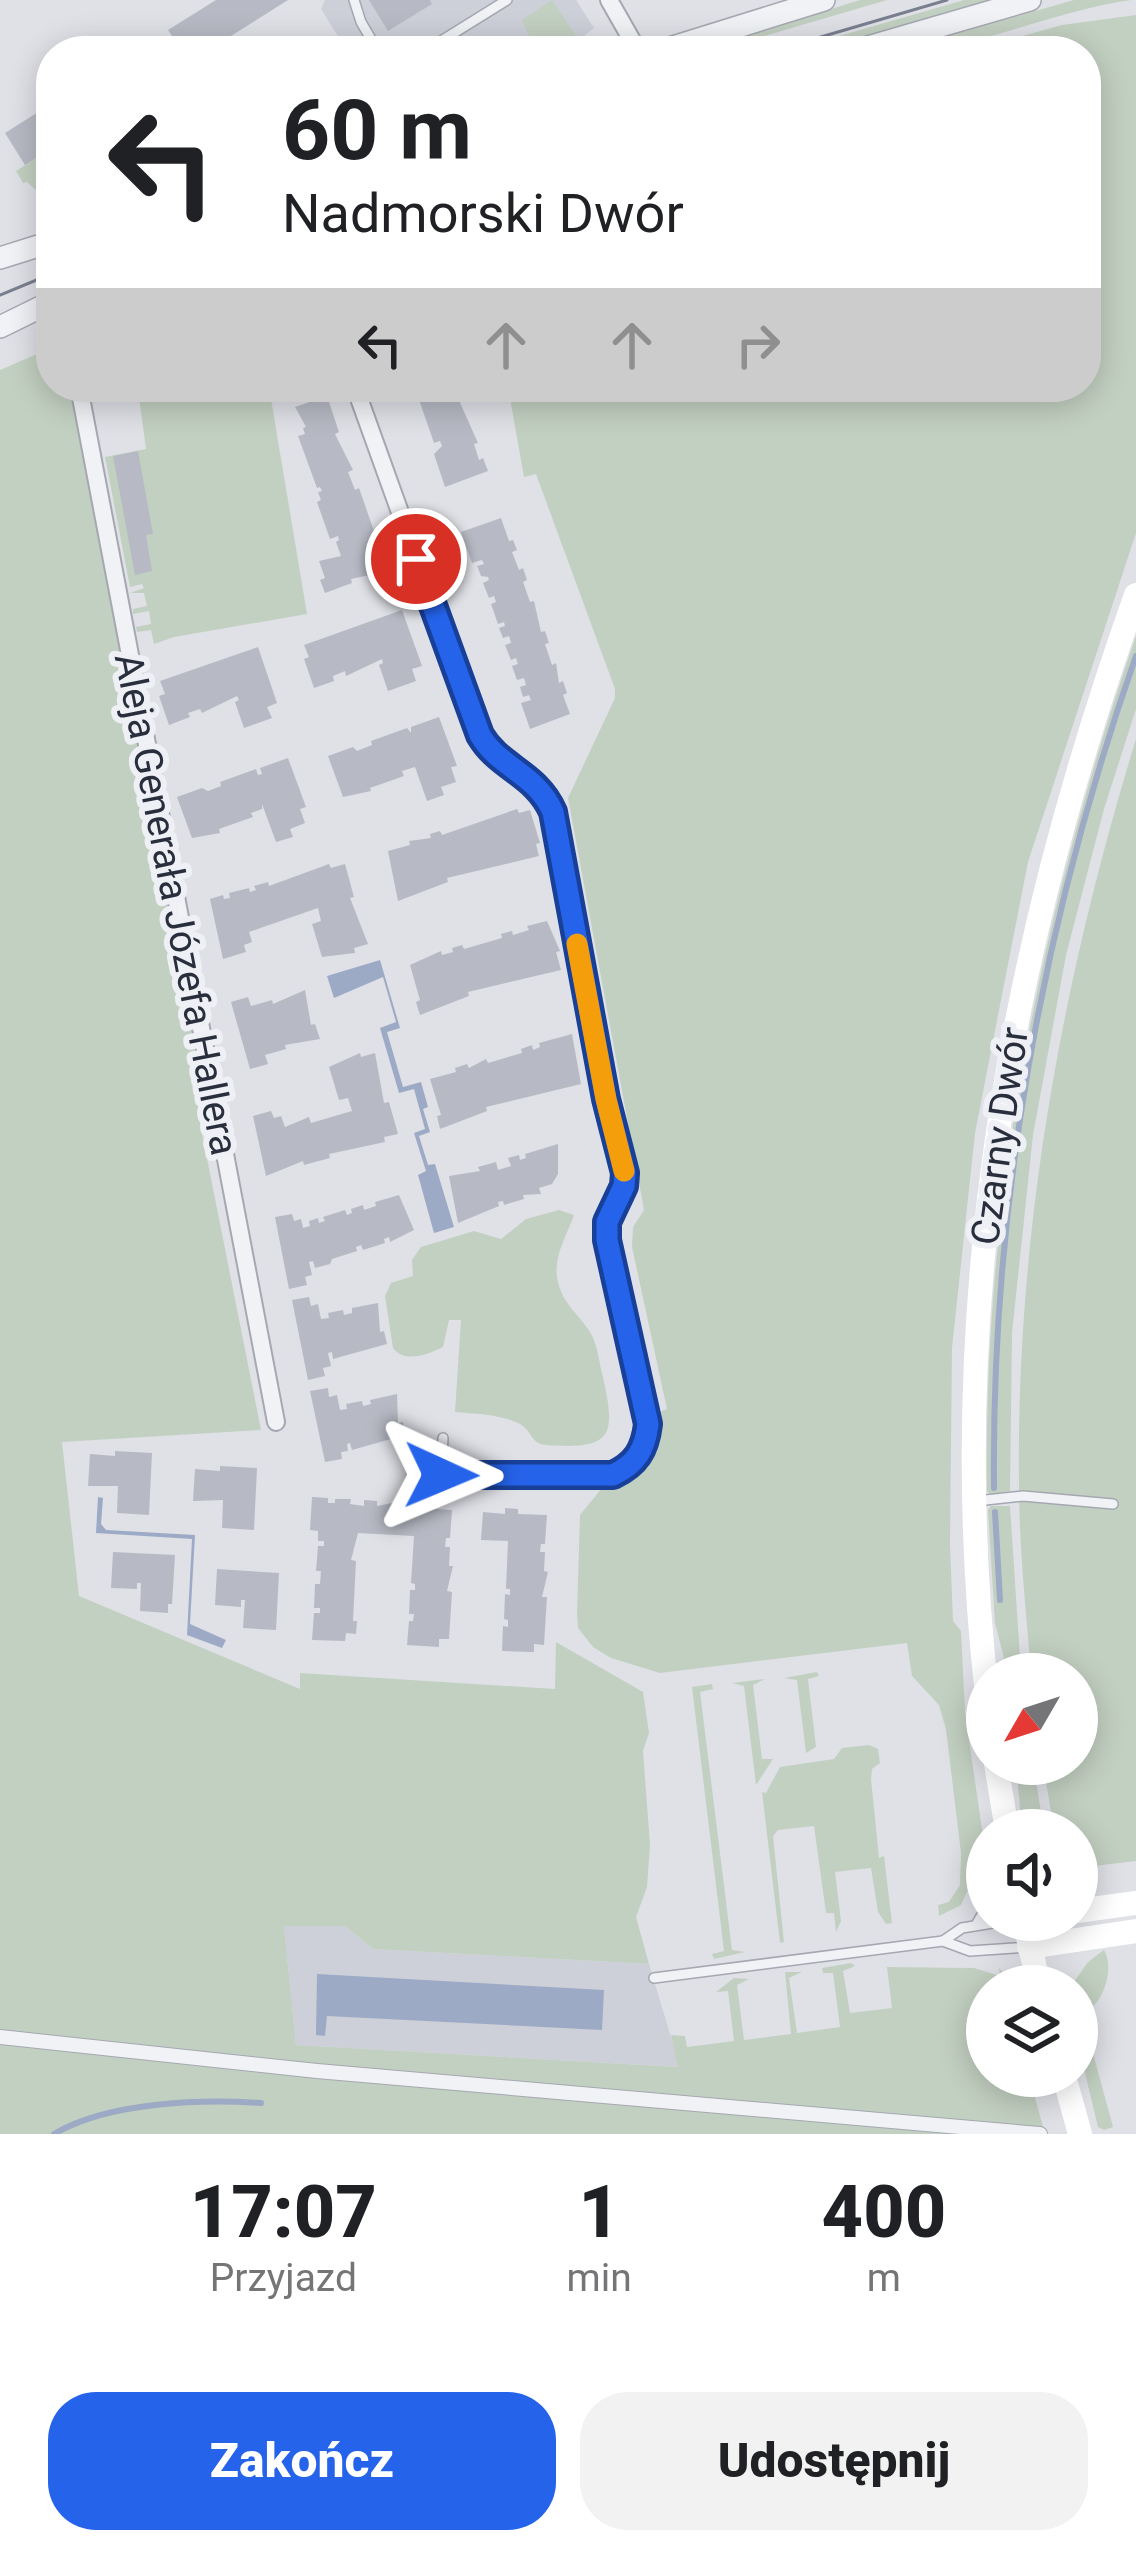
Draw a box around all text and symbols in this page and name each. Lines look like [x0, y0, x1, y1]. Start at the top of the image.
text: 60 m [282, 81, 472, 180]
icon: left [84, 84, 240, 240]
text: Nadmorski Dwór [282, 182, 684, 245]
icon: left [347, 312, 413, 378]
icon: ahead [473, 312, 539, 378]
icon: ahead [599, 312, 665, 378]
icon: right [725, 312, 791, 378]
pin [365, 508, 467, 610]
icon: arrive [383, 526, 449, 592]
street label: Aleja Generała Józefa Hallera [105, 649, 247, 1159]
street label: Czarny Dwór [962, 1024, 1038, 1248]
position arrow [378, 1412, 504, 1538]
north arrow [966, 1653, 1098, 1785]
map controls [966, 1653, 1098, 2097]
button: sound [966, 1809, 1098, 1941]
button: layers [966, 1965, 1098, 2097]
text: 17:07 [190, 2170, 377, 2255]
text: 1 [578, 2170, 620, 2255]
text: 400 [822, 2170, 946, 2255]
text: Przyjazd [210, 2255, 357, 2301]
text: min [567, 2255, 632, 2301]
text: m [867, 2255, 901, 2301]
button: Zakończ [48, 2392, 556, 2530]
button: Udostępnij [580, 2392, 1088, 2530]

